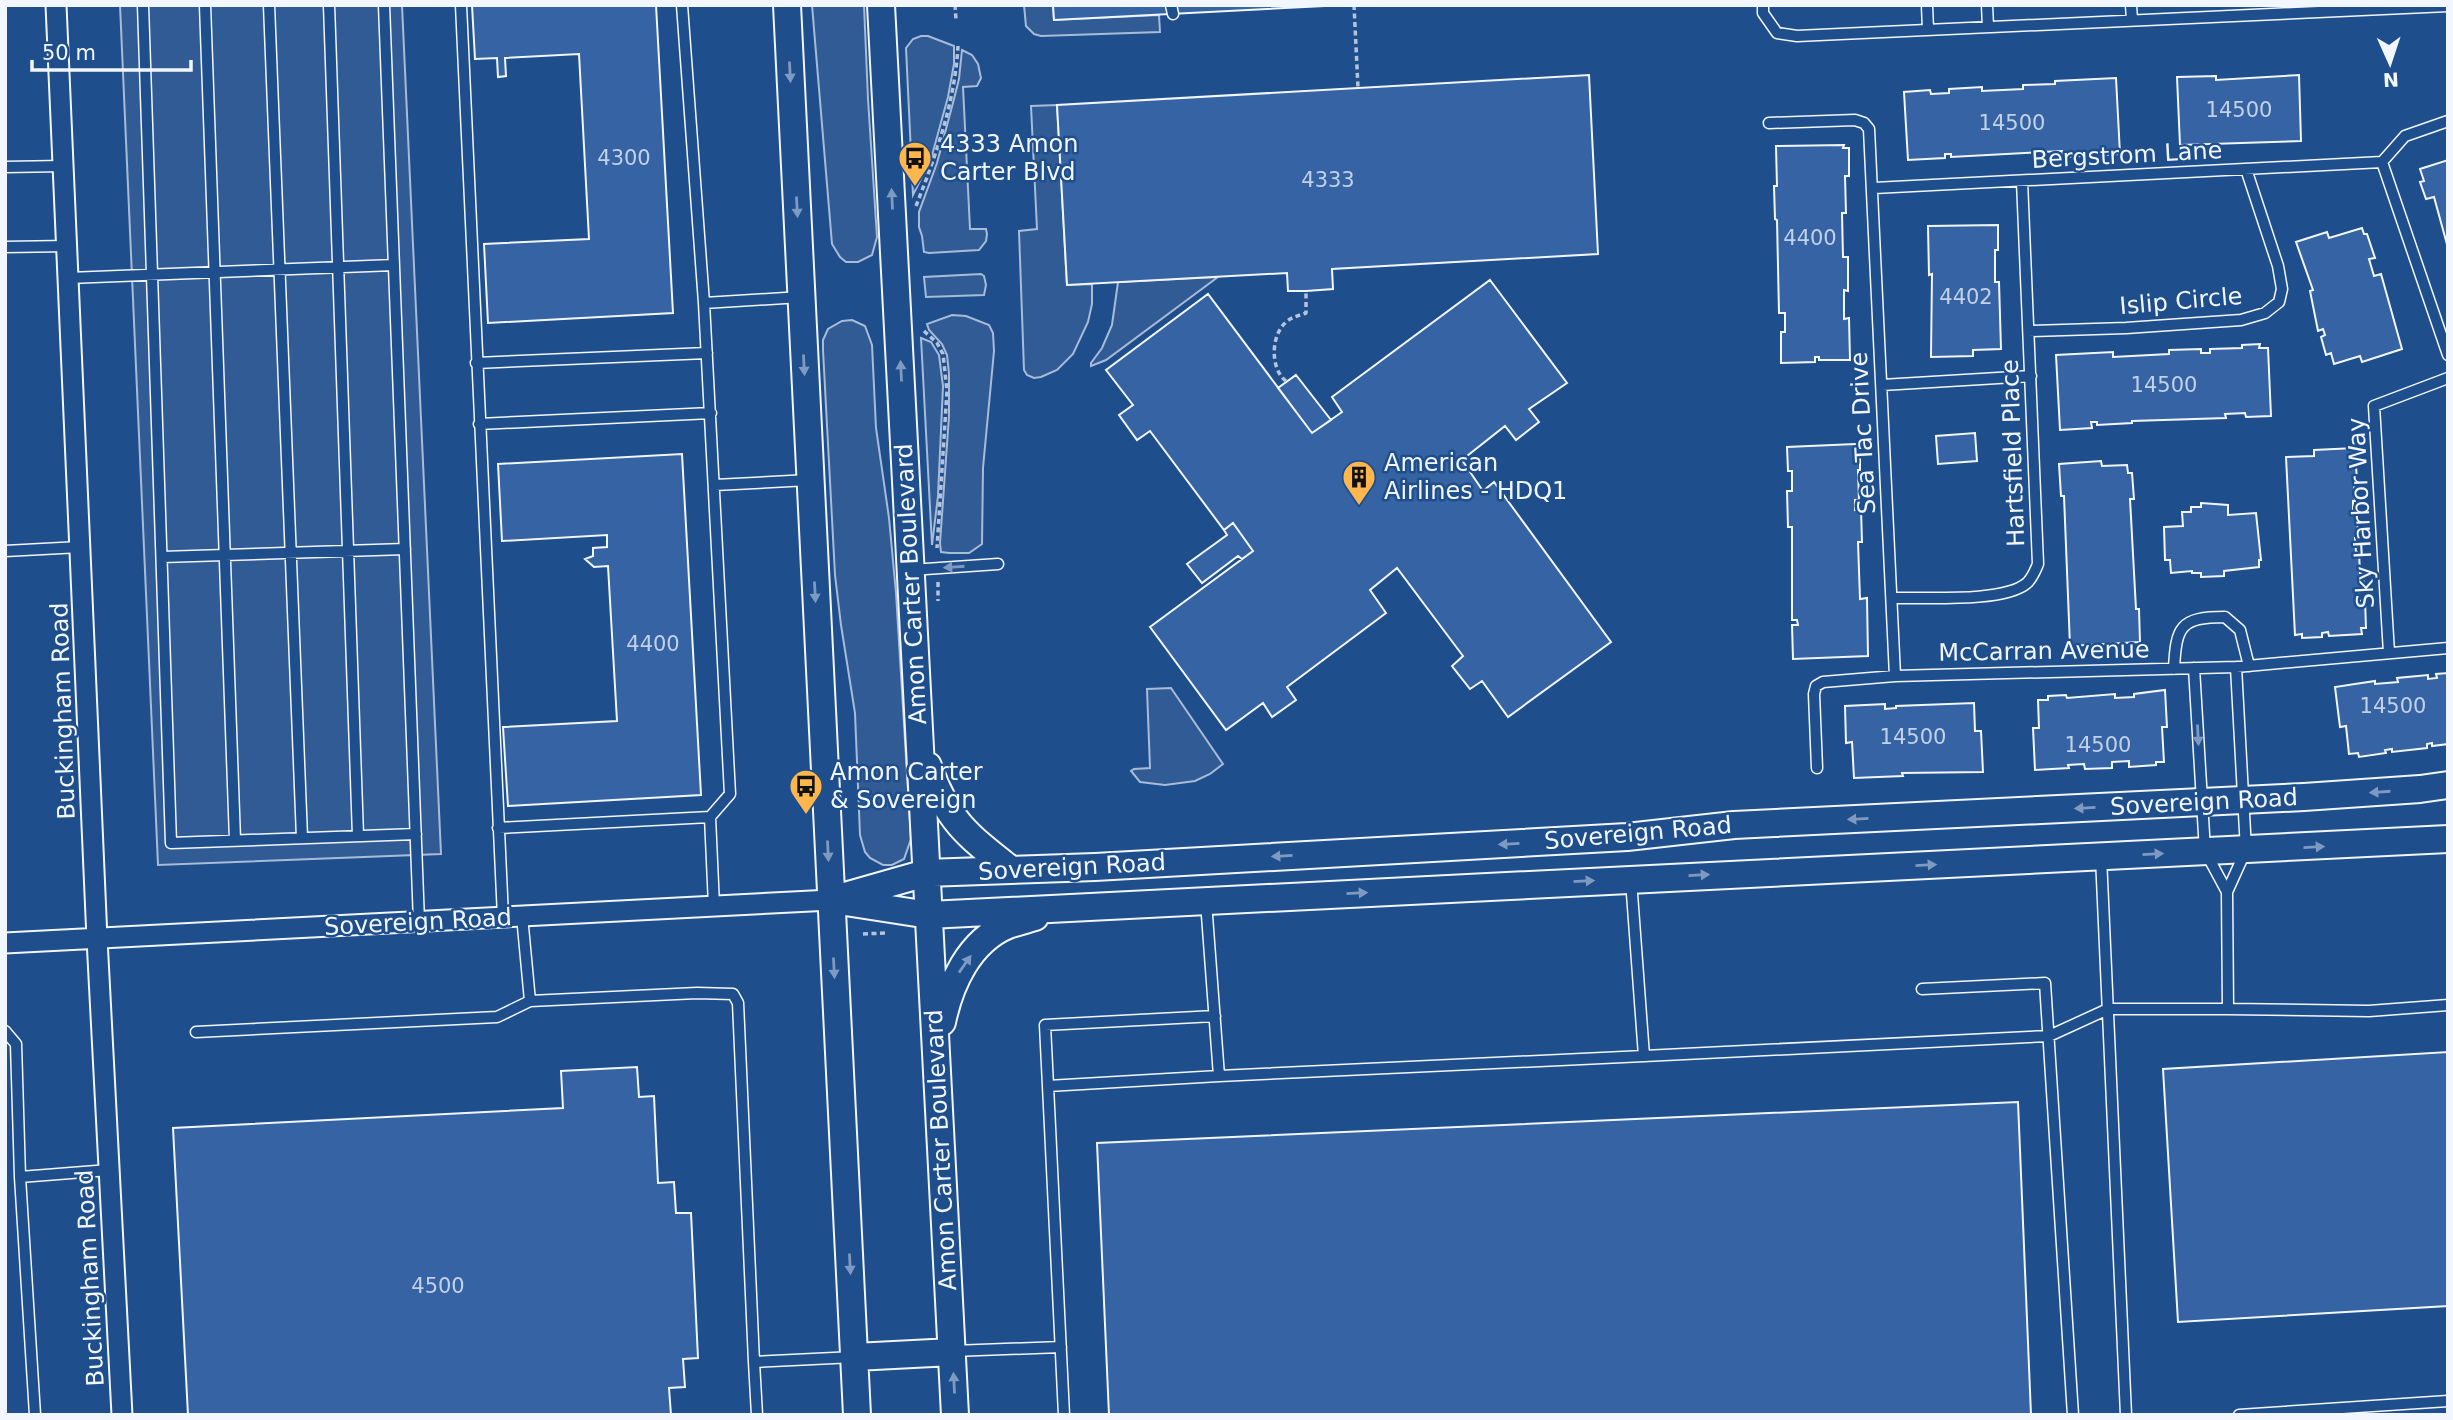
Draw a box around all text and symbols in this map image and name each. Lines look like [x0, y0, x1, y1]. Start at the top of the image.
scale bar [32, 28, 191, 72]
north arrow [2355, 28, 2425, 98]
text: 50 m [42, 41, 96, 65]
one-way arrow [785, 61, 796, 83]
text: N [2382, 69, 2399, 91]
house number: 14500 [2206, 98, 2272, 122]
house number: 14500 [1979, 111, 2045, 135]
place label: 4333 Amon Carter Blvd [940, 130, 1078, 186]
street label: Bergstrom Lane [2031, 136, 2223, 174]
bus stop icon: 4333 Amon Carter Blvd [896, 139, 934, 188]
house number: 4300 [597, 146, 651, 170]
house number: 4333 [1301, 168, 1355, 192]
one-way arrow [886, 188, 897, 210]
one-way arrow [791, 196, 802, 218]
house number: 4400 [1783, 226, 1837, 250]
street label: Islip Circle [2118, 282, 2244, 320]
house number: 4402 [1939, 285, 1993, 309]
street label: Sea Tac Drive [1845, 351, 1881, 515]
one-way arrow [799, 354, 810, 376]
one-way arrow [895, 359, 906, 381]
street label: Hartsfield Place [1996, 359, 2030, 547]
house number: 14500 [2131, 373, 2197, 397]
street label: Sky Harbor Way [2342, 417, 2380, 609]
street label: Amon Carter Boulevard [890, 443, 932, 725]
place label: American Airlines - HDQ1 [1384, 449, 1567, 505]
building icon: American Airlines - HDQ1 [1340, 458, 1378, 507]
one-way arrow [943, 562, 965, 573]
one-way arrow [809, 582, 820, 604]
street label: Buckingham Road [45, 602, 81, 820]
house number: 4400 [626, 632, 680, 656]
street label: McCarran Avenue [1938, 635, 2150, 667]
house number: 14500 [2360, 694, 2426, 718]
one-way arrow [2193, 724, 2204, 746]
house number: 14500 [1880, 725, 1946, 749]
house number: 14500 [2065, 733, 2131, 757]
place label: Amon Carter & Sovereign [830, 758, 983, 814]
bus stop icon: Amon Carter & Sovereign [787, 767, 825, 816]
street label: Sovereign Road [2109, 783, 2299, 821]
one-way arrow [2369, 787, 2391, 798]
one-way arrow [2074, 802, 2096, 813]
street label: Sovereign Road [1543, 811, 1733, 855]
one-way arrow [1847, 813, 1869, 824]
one-way arrow [1498, 838, 1520, 849]
one-way arrow [823, 840, 834, 862]
one-way arrow [2303, 841, 2325, 852]
street label: Sovereign Road [977, 848, 1167, 886]
one-way arrow [2142, 848, 2164, 859]
one-way arrow [1270, 850, 1292, 861]
one-way arrow [1915, 859, 1937, 870]
one-way arrow [1688, 870, 1710, 881]
one-way arrow [1573, 875, 1595, 886]
one-way arrow [1346, 887, 1368, 898]
street label: Sovereign Road [323, 903, 513, 941]
one-way arrow [958, 955, 972, 973]
one-way arrow [829, 957, 840, 979]
street label: Amon Carter Boulevard [920, 1009, 962, 1291]
street label: Buckingham Road [70, 1169, 110, 1387]
one-way arrow [844, 1253, 855, 1275]
house number: 4500 [411, 1274, 465, 1298]
one-way arrow [948, 1372, 959, 1394]

